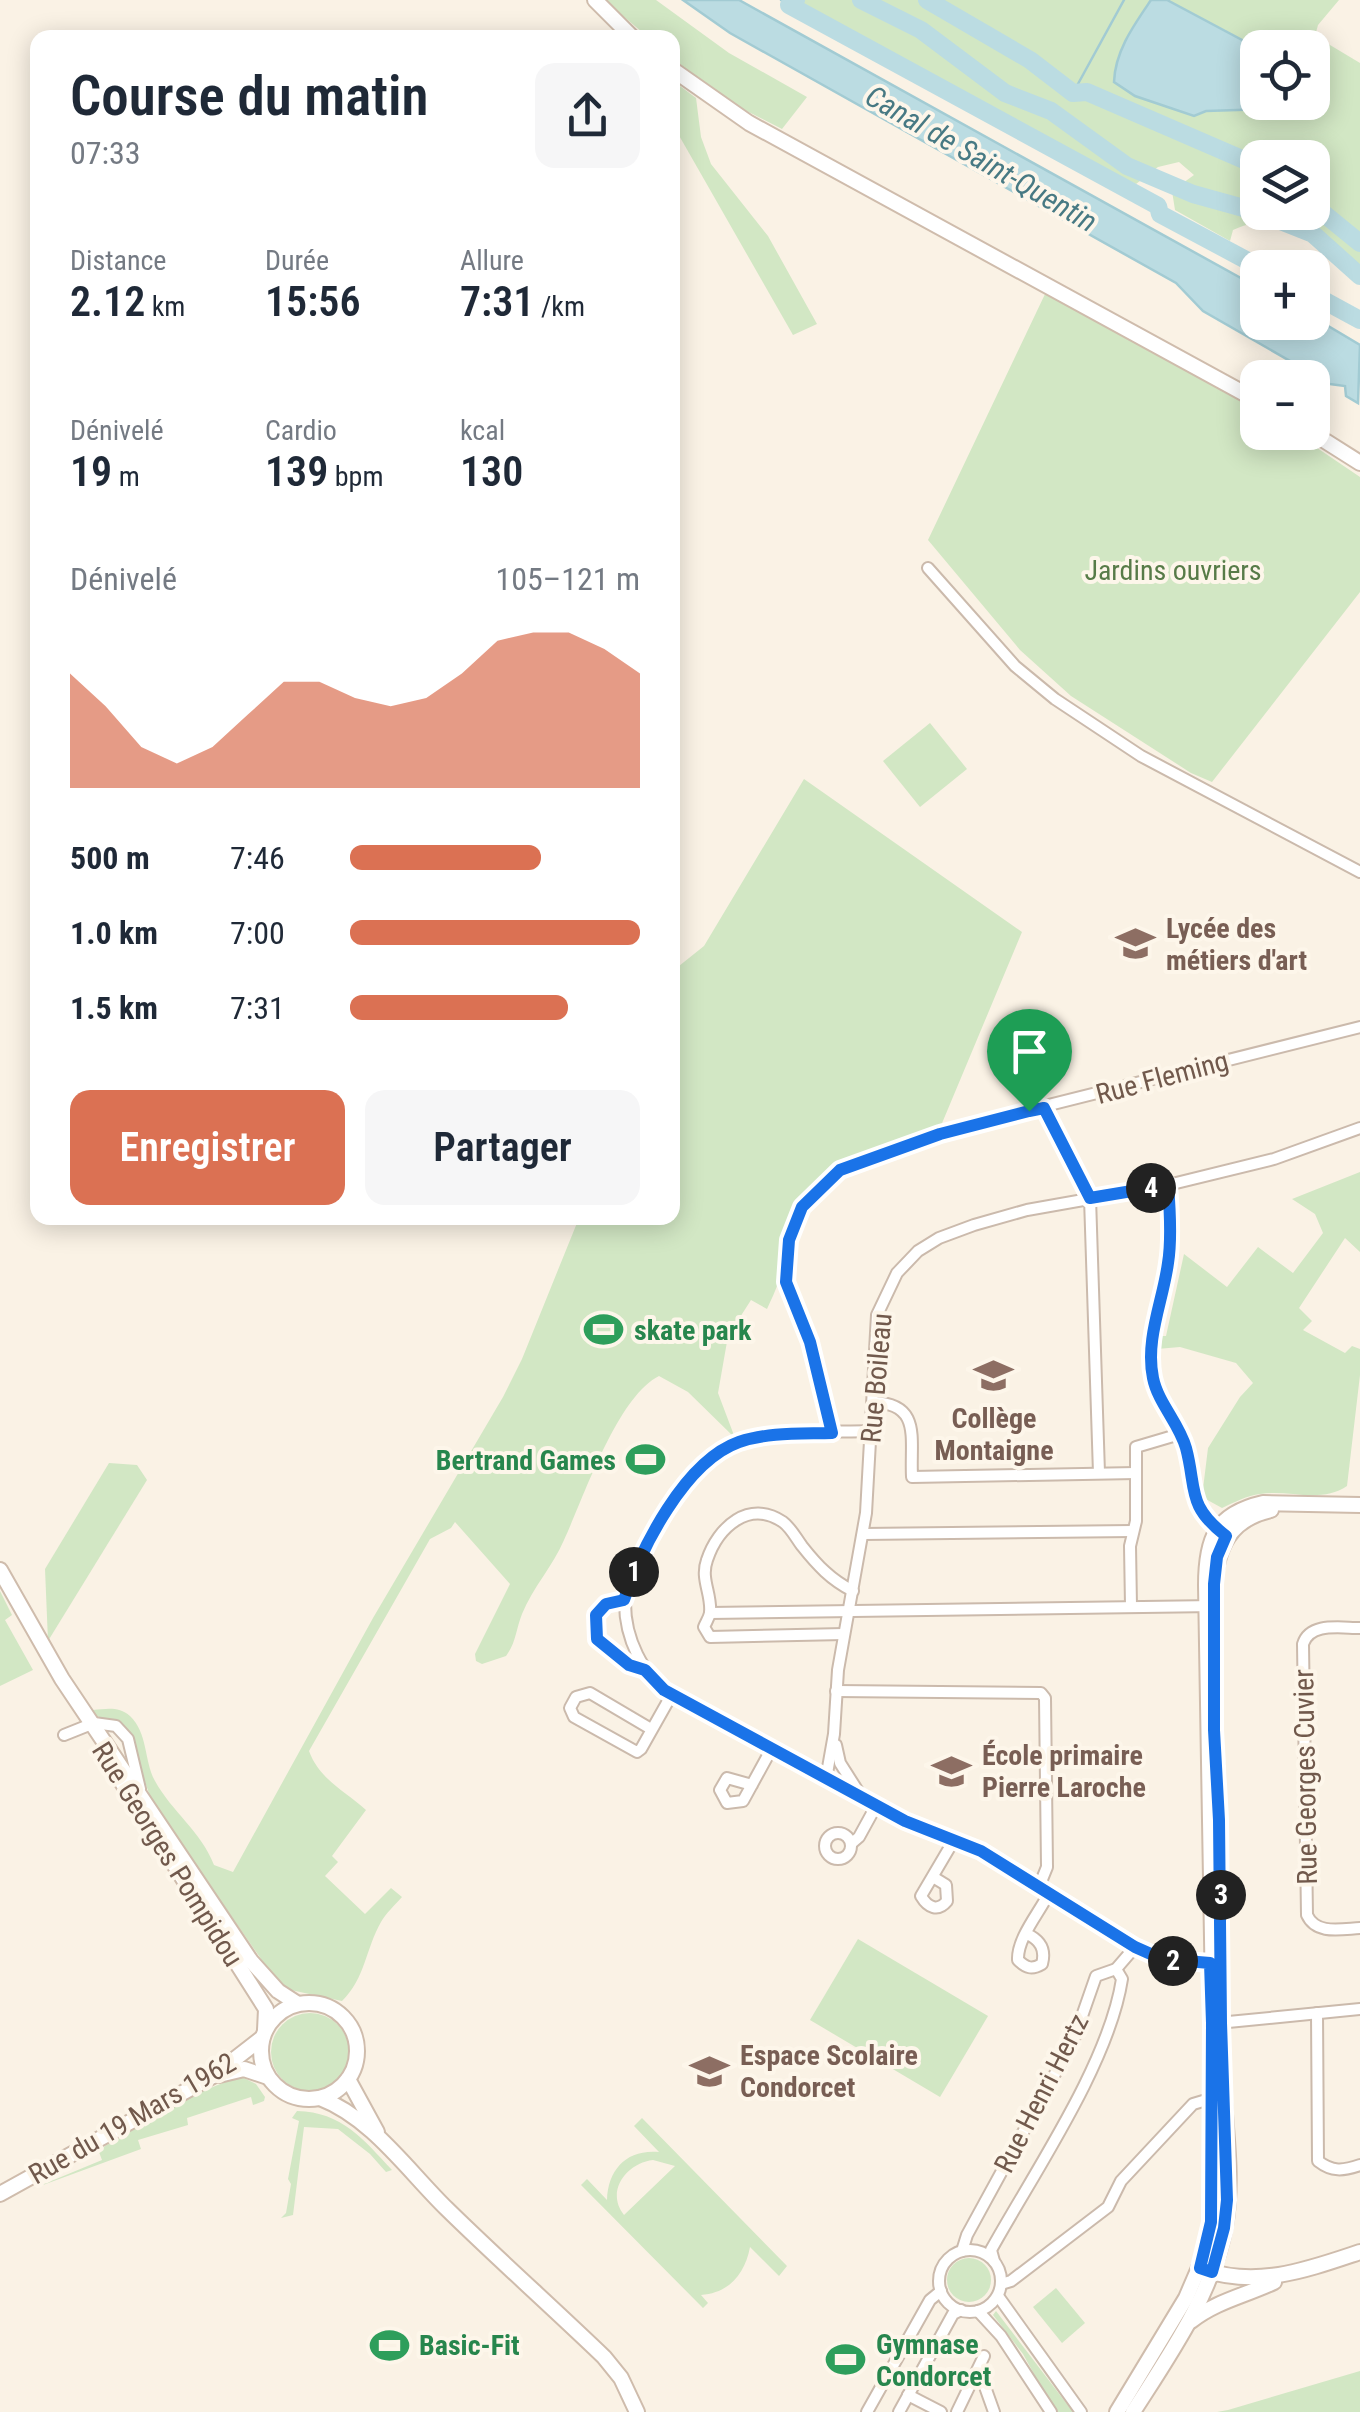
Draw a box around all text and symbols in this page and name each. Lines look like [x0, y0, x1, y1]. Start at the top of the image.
map controls [1240, 30, 1330, 450]
button: locate [1240, 30, 1330, 120]
button: share [535, 63, 640, 168]
text: Course du matin [70, 64, 429, 128]
water label: Canal de Saint-Quentin [859, 78, 1103, 239]
text: 07:33 [70, 134, 141, 172]
button: layers [1240, 140, 1330, 230]
text: Distance [70, 244, 167, 277]
text: Durée [265, 244, 329, 277]
text: Allure [460, 244, 524, 277]
button: + [1240, 250, 1330, 340]
text: 2.12 [70, 277, 145, 326]
text: 15:56 [265, 277, 361, 326]
text: 7:31 [460, 277, 534, 326]
text: km [145, 290, 185, 323]
text: /km [534, 290, 585, 323]
button: − [1240, 360, 1330, 450]
text: Dénivelé [70, 414, 164, 447]
text: Cardio [265, 414, 337, 447]
text: kcal [460, 414, 505, 447]
text: 19 [70, 447, 112, 496]
text: 139 [265, 447, 328, 496]
text: 130 [460, 447, 523, 496]
text: m [112, 460, 140, 493]
text: bpm [328, 460, 384, 493]
park label: Jardins ouvriers [1084, 554, 1262, 587]
text: Dénivelé [70, 560, 177, 598]
text: 105–121 m [495, 560, 640, 598]
text: 500 m [70, 839, 150, 877]
text: 7:46 [230, 839, 285, 877]
place label: Lycée des métiers d'art [1166, 912, 1307, 977]
text: 1.0 km [70, 914, 158, 952]
text: 7:00 [230, 914, 285, 952]
school or university icon: Lycée des métiers d'art [1115, 923, 1157, 965]
text: 1.5 km [70, 989, 158, 1027]
text: 7:31 [230, 989, 285, 1027]
pin [987, 1009, 1072, 1112]
icon: arrive [1002, 1024, 1057, 1079]
street label: Rue Fleming [1092, 1044, 1232, 1111]
button: Enregistrer [70, 1090, 345, 1205]
button: Partager [365, 1090, 640, 1205]
pin: 4 [1126, 1163, 1176, 1213]
text: 4 [1144, 1171, 1158, 1204]
sports icon: skate park [583, 1309, 625, 1351]
street label: Rue Boileau [854, 1312, 899, 1444]
place label: skate park [634, 1314, 752, 1347]
school or university icon: Collège Montaigne [973, 1355, 1015, 1397]
place label: Collège Montaigne [934, 1402, 1054, 1467]
sports icon: Bertrand Games [625, 1439, 667, 1481]
place label: Bertrand Games [436, 1444, 616, 1477]
pin: 1 [609, 1547, 659, 1597]
text: 1 [627, 1555, 641, 1588]
street label: Rue Georges Cuvier [1287, 1669, 1324, 1885]
street label: Rue Georges Pompidou [85, 1736, 250, 1973]
place label: École primaire Pierre Laroche [982, 1739, 1146, 1804]
school or university icon: École primaire Pierre Laroche [931, 1750, 973, 1792]
pin: 3 [1196, 1870, 1246, 1920]
text: 3 [1214, 1878, 1228, 1911]
pin: 2 [1148, 1936, 1198, 1986]
text: 2 [1166, 1944, 1180, 1977]
street label: Rue Henri Hertz [987, 2008, 1096, 2178]
place label: Espace Scolaire Condorcet [740, 2039, 918, 2104]
street label: Rue du 19 Mars 1962 [23, 2046, 242, 2191]
school or university icon: Espace Scolaire Condorcet [689, 2050, 731, 2092]
sports icon: Basic-Fit [368, 2324, 410, 2366]
place label: Gymnase Condorcet [876, 2328, 991, 2393]
place label: Basic-Fit [419, 2329, 520, 2362]
sports icon: Gymnase Condorcet [825, 2339, 867, 2381]

